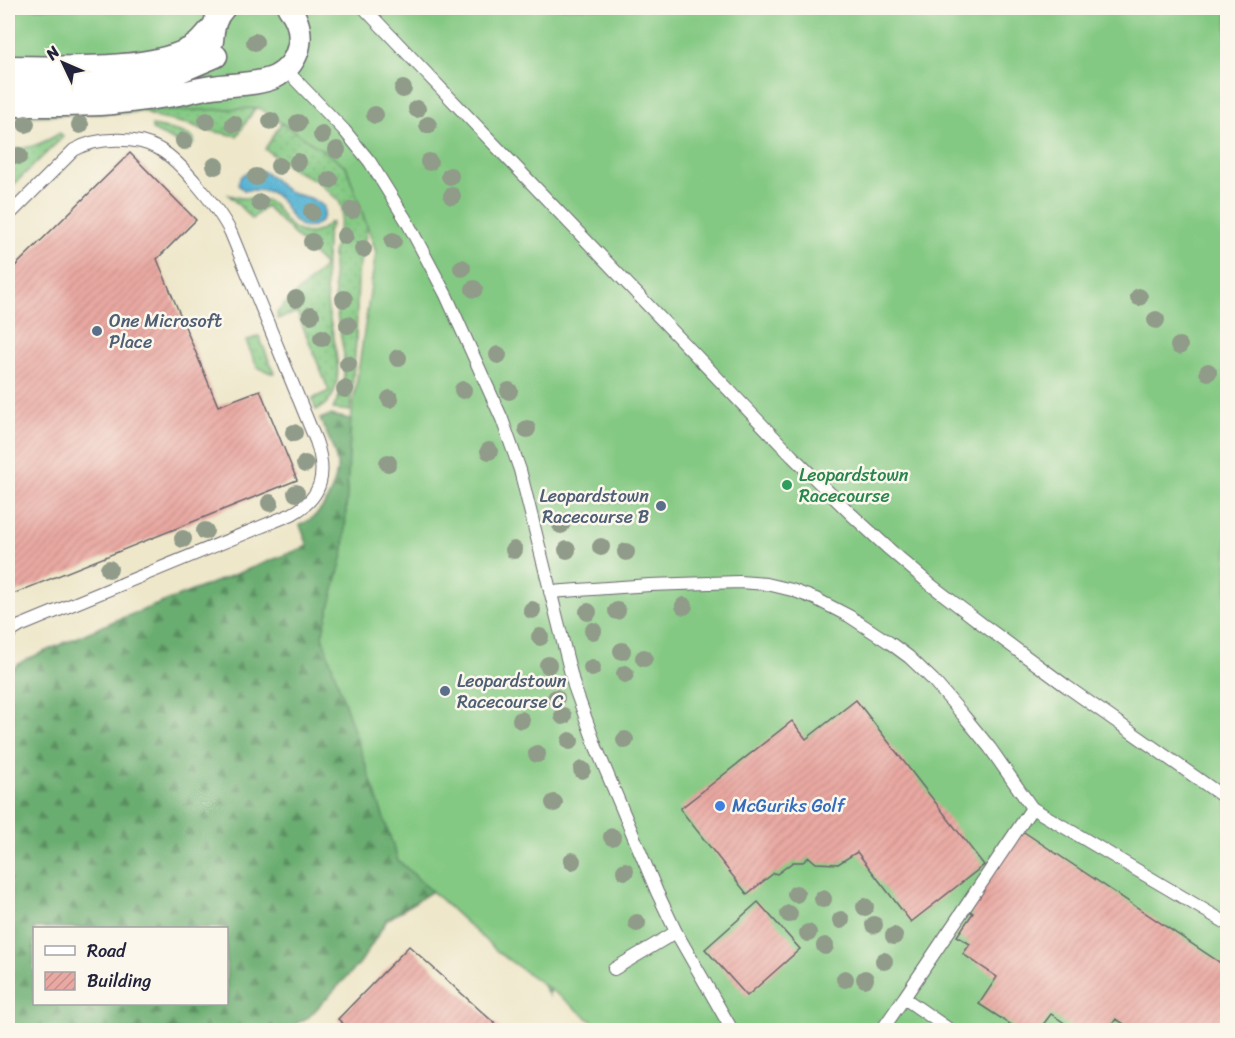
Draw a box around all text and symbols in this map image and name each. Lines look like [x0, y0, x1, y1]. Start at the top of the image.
north arrow [33, 33, 93, 93]
text: N [38, 38, 67, 68]
place label: One Microsoft Place [109, 305, 223, 358]
marker: One Microsoft Place [90, 324, 104, 338]
place label: Leopardstown Racecourse [799, 459, 909, 512]
marker: Leopardstown Racecourse [780, 478, 794, 492]
place label: Leopardstown Racecourse B [539, 480, 649, 533]
marker: Leopardstown Racecourse B [654, 499, 668, 513]
place label: Leopardstown Racecourse C [457, 665, 567, 718]
marker: Leopardstown Racecourse C [438, 684, 452, 698]
place label: McGuriks Golf [732, 790, 847, 822]
marker: McGuriks Golf [713, 799, 727, 813]
legend [33, 927, 228, 1005]
text: Road [87, 935, 127, 967]
text: Building [87, 965, 151, 997]

